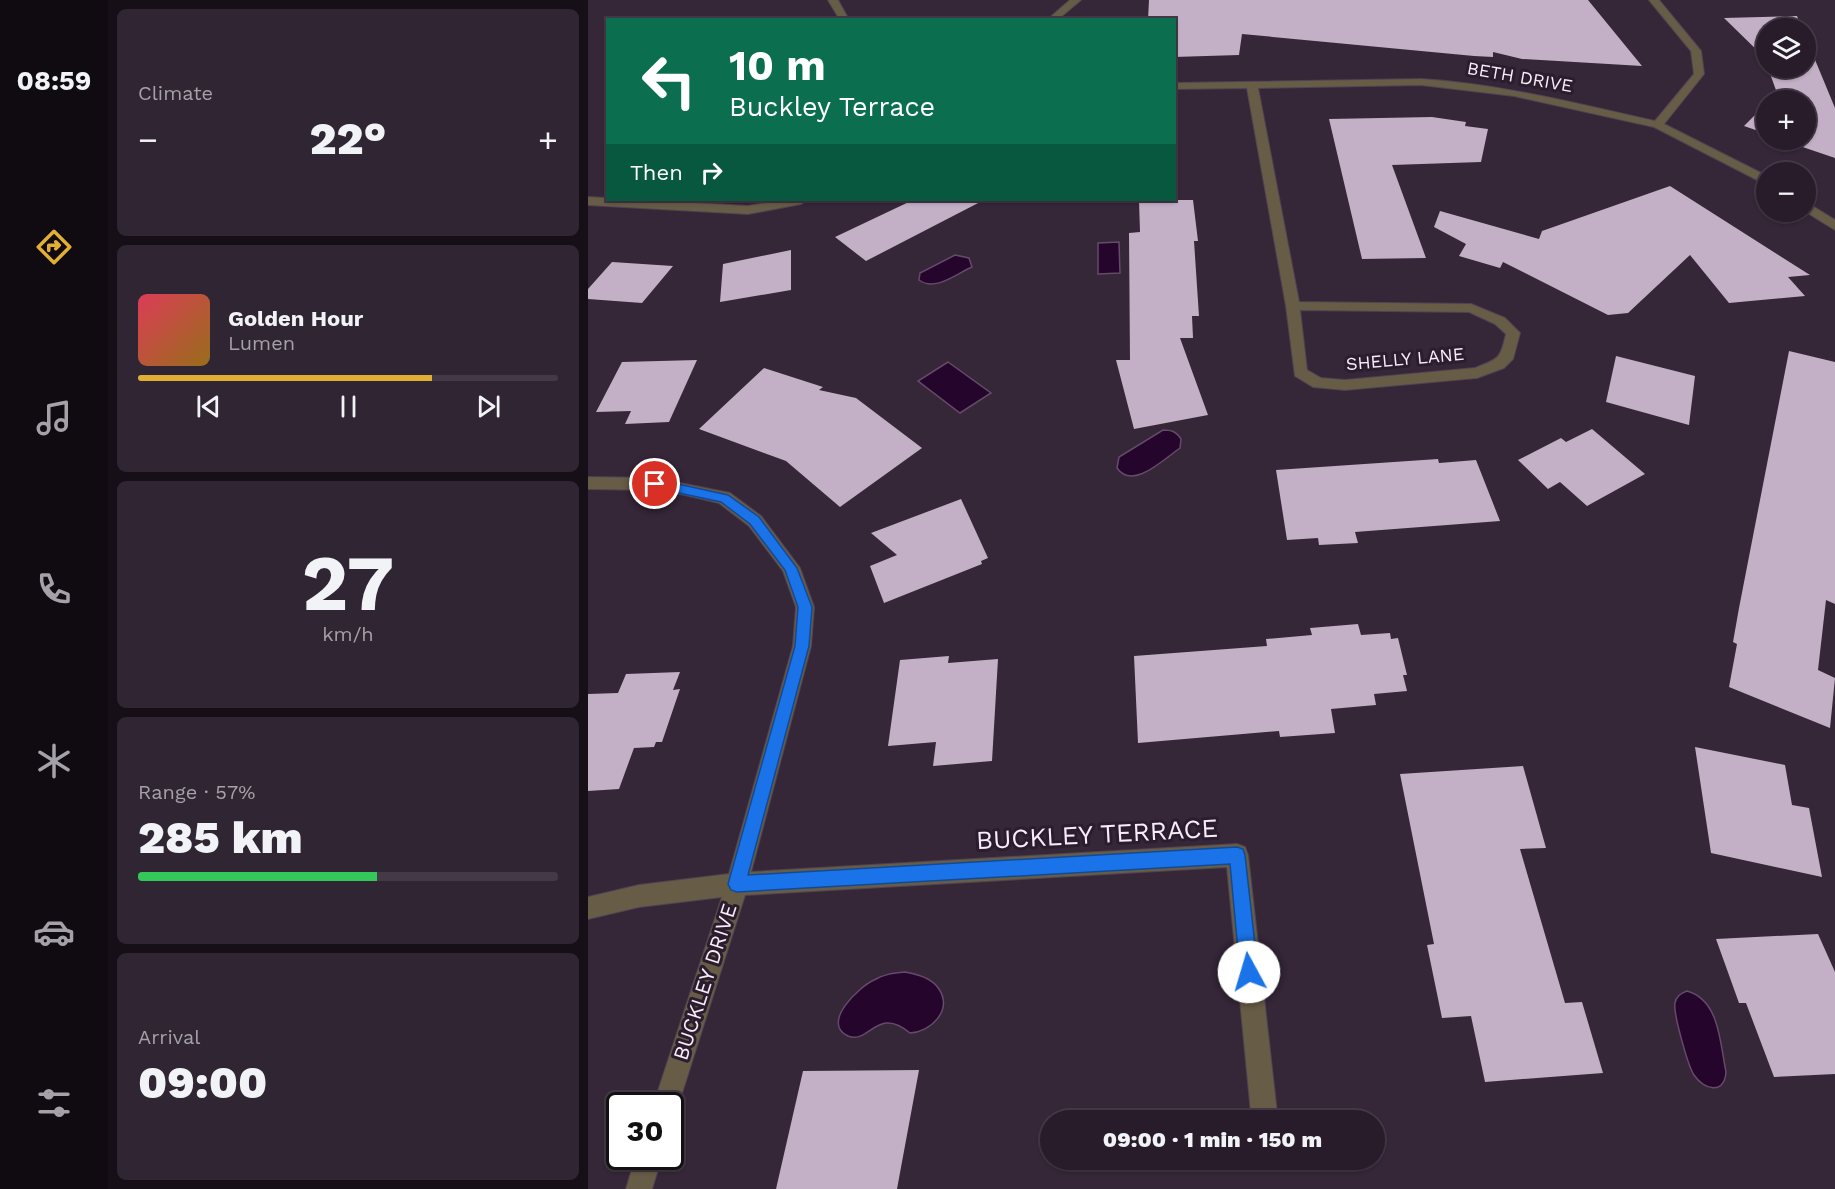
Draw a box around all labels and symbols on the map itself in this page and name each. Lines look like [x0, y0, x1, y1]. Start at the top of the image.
street label: BETH DRIVE [1466, 57, 1575, 96]
street label: SHELLY LANE [1345, 343, 1465, 374]
pin [629, 458, 680, 509]
street label: BUCKLEY TERRACE [975, 813, 1219, 855]
street label: BUCKLEY DRIVE [667, 900, 742, 1063]
position arrow [1217, 940, 1281, 1004]
speed limit sign: 30 [606, 1092, 684, 1170]

